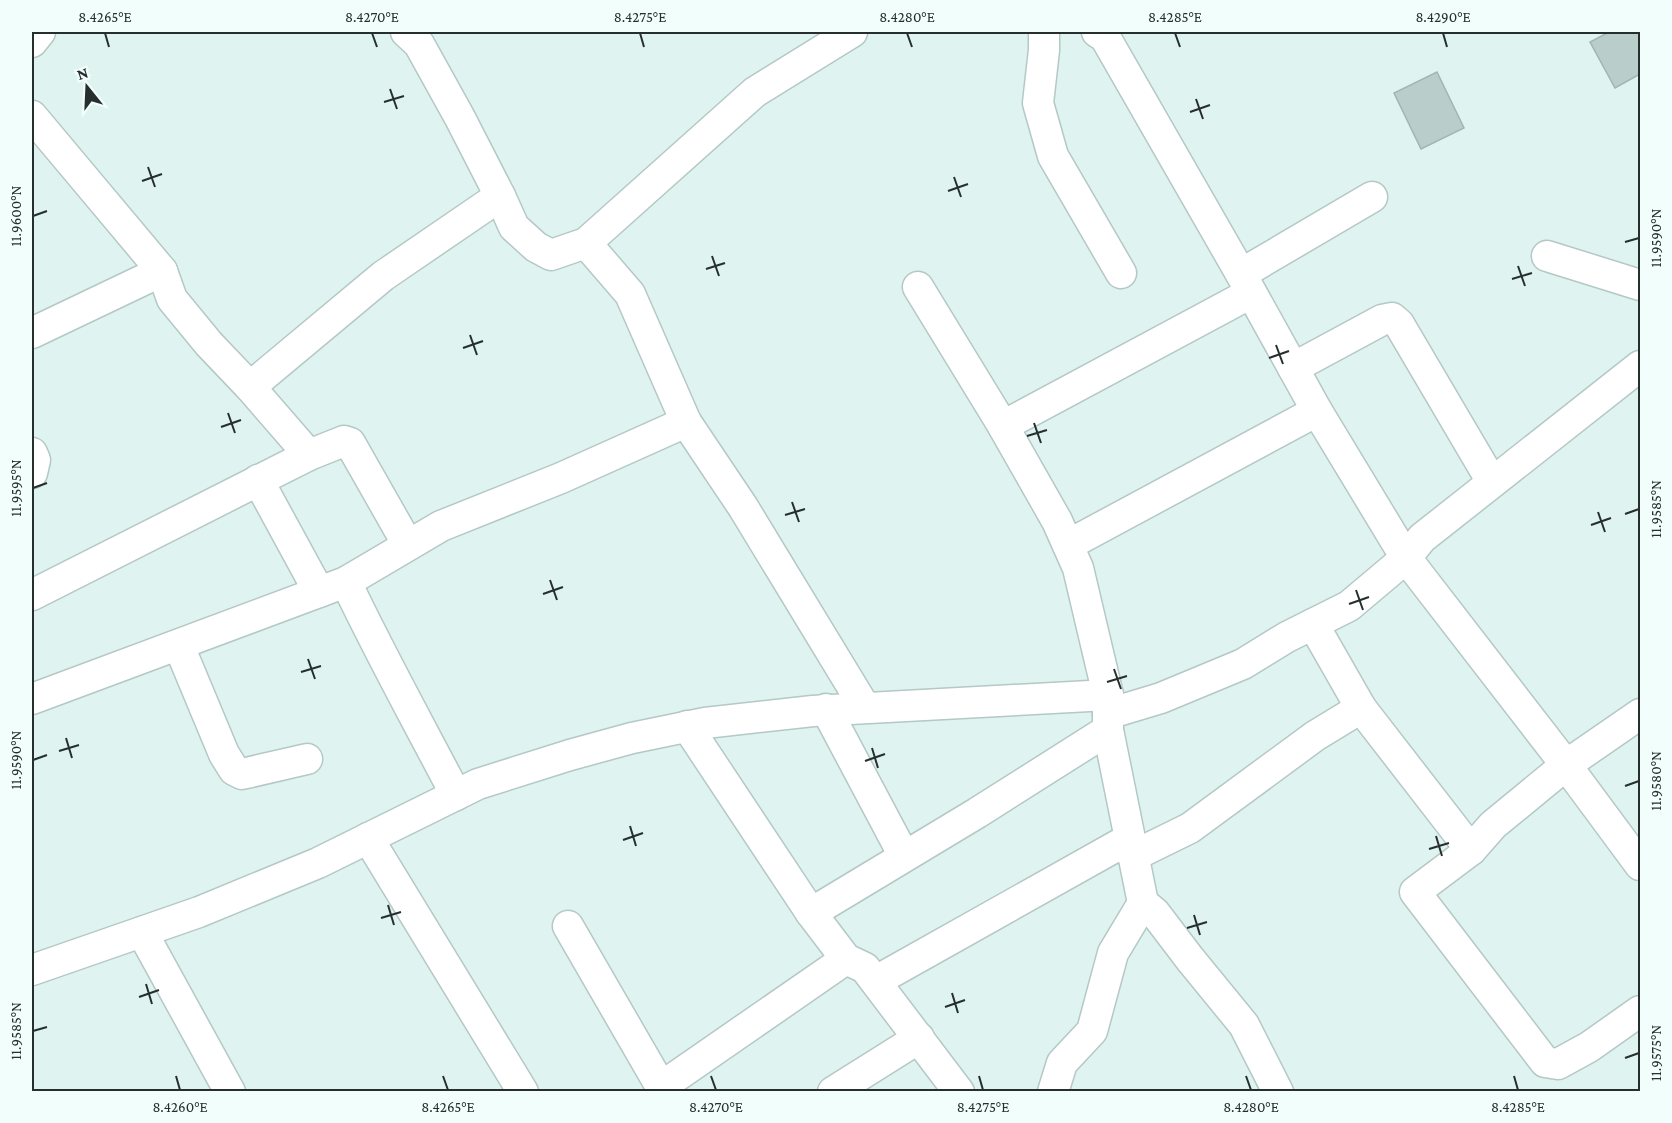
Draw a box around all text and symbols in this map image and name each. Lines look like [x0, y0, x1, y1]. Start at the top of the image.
text: 8.4265°E [78, 9, 132, 25]
text: 8.4270°E [345, 9, 399, 25]
text: 8.4275°E [614, 9, 666, 25]
text: 8.4280°E [879, 9, 935, 25]
text: 8.4285°E [1148, 9, 1202, 25]
text: 8.4290°E [1415, 9, 1471, 25]
north arrow [57, 57, 117, 117]
text: N [75, 63, 90, 83]
text: 11.9600°N [8, 186, 24, 246]
text: 11.9590°N [1648, 208, 1664, 267]
text: 11.9595°N [8, 459, 24, 517]
text: 11.9585°N [1648, 480, 1664, 538]
text: 11.9590°N [8, 730, 24, 789]
text: 11.9580°N [1648, 751, 1664, 811]
text: 11.9585°N [8, 1002, 24, 1060]
text: 11.9575°N [1648, 1025, 1664, 1081]
text: 8.4260°E [152, 1099, 208, 1115]
text: 8.4265°E [421, 1099, 475, 1115]
text: 8.4270°E [689, 1099, 743, 1115]
text: 8.4275°E [957, 1099, 1009, 1115]
text: 8.4280°E [1223, 1099, 1279, 1115]
text: 8.4285°E [1491, 1099, 1545, 1115]

